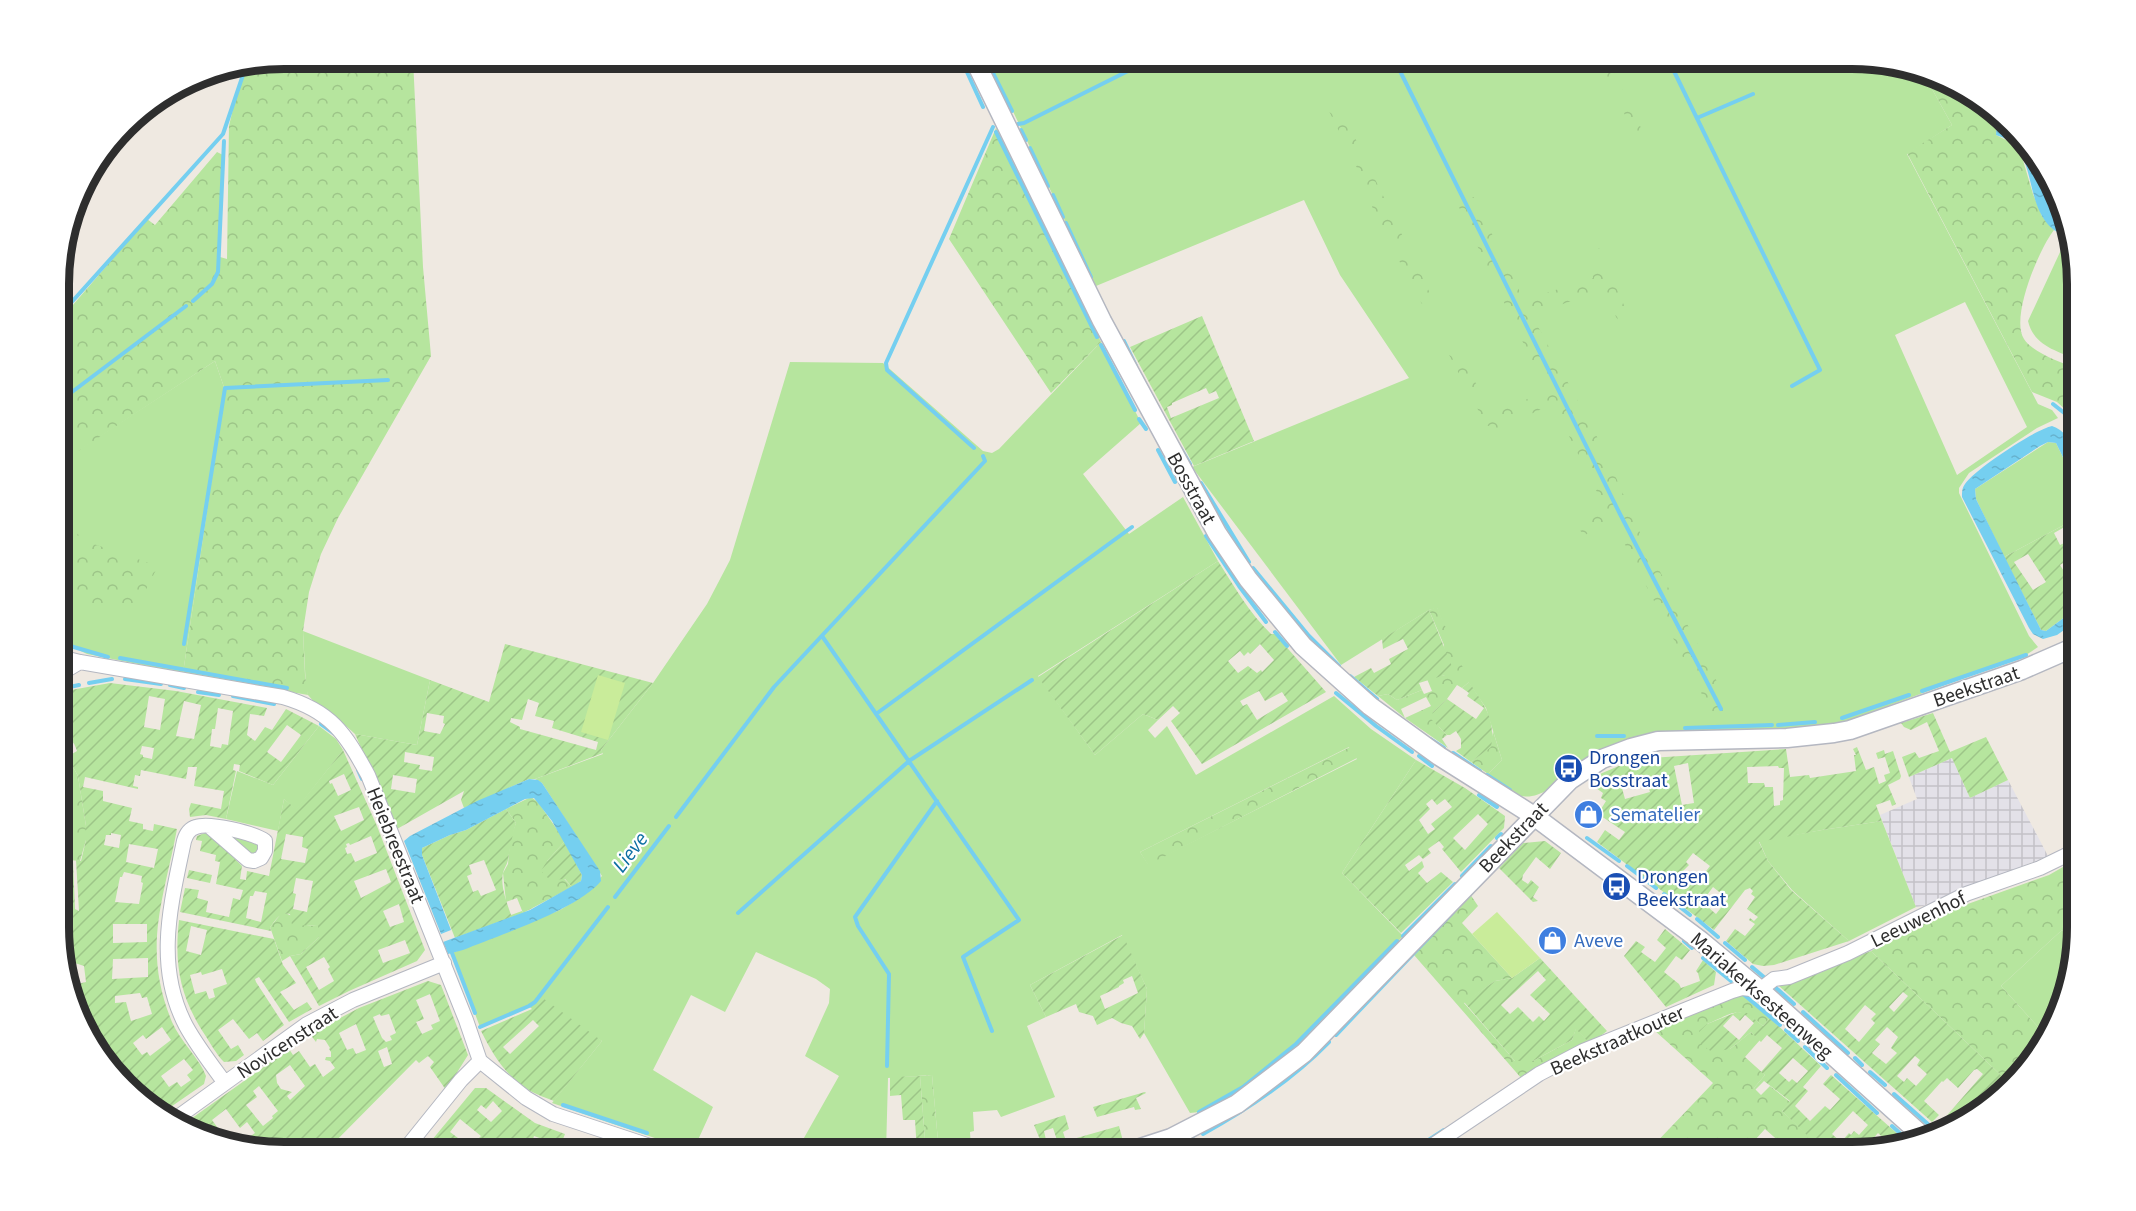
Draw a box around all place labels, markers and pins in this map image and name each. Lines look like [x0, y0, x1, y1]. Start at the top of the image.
place label: Drongen Bosstraat [1589, 744, 1668, 795]
bus stop icon: Drongen Bosstraat [1552, 753, 1584, 785]
shop icon: Sematelier [1573, 798, 1605, 830]
place label: Sematelier [1610, 801, 1700, 829]
place label: Drongen Beekstraat [1637, 863, 1727, 914]
bus stop icon: Drongen Beekstraat [1600, 871, 1632, 903]
shop icon: Aveve [1537, 924, 1569, 956]
place label: Aveve [1574, 927, 1623, 955]

